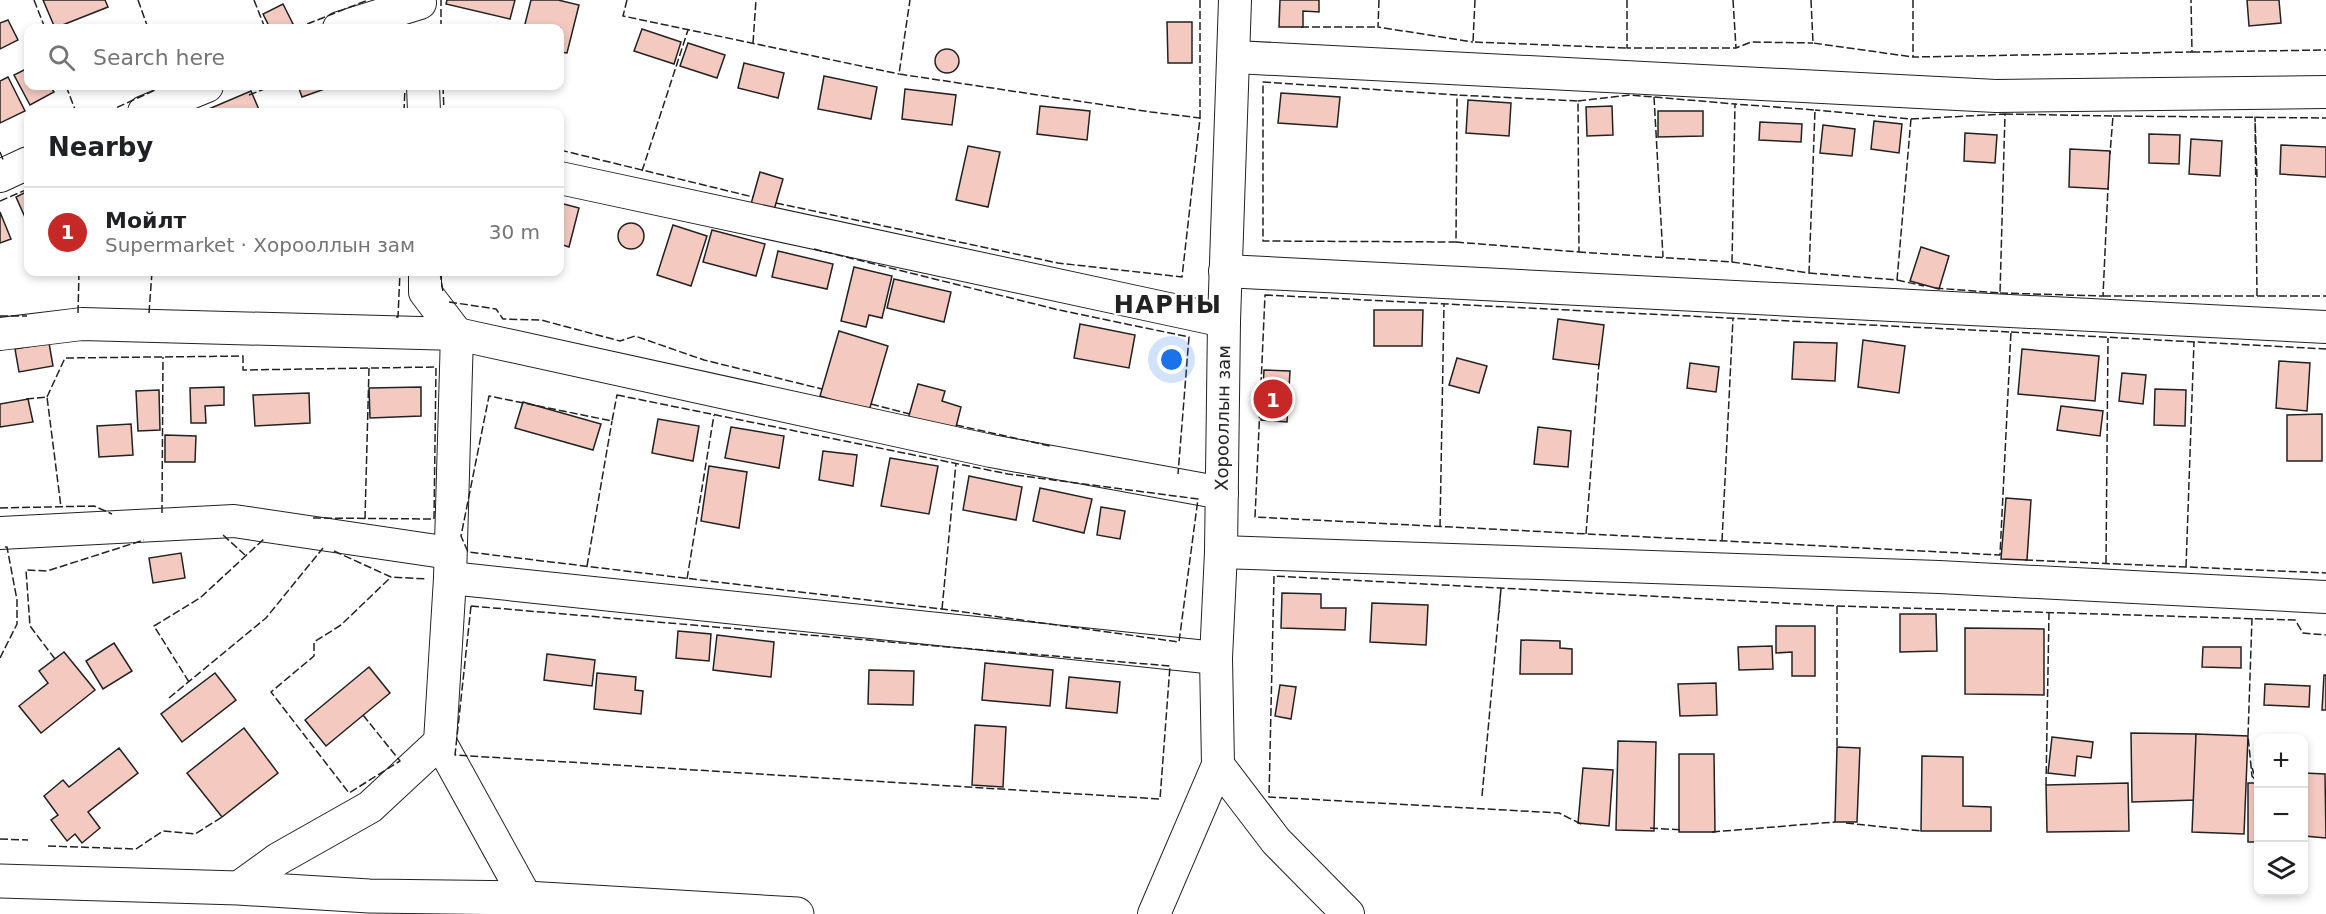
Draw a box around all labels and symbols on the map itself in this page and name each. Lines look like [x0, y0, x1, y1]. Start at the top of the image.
district label: НАРНЫ [1114, 291, 1222, 319]
your location [1157, 345, 1186, 374]
street label: Хорооллын зам [1211, 345, 1234, 491]
pin: 1 [1254, 376, 1292, 422]

